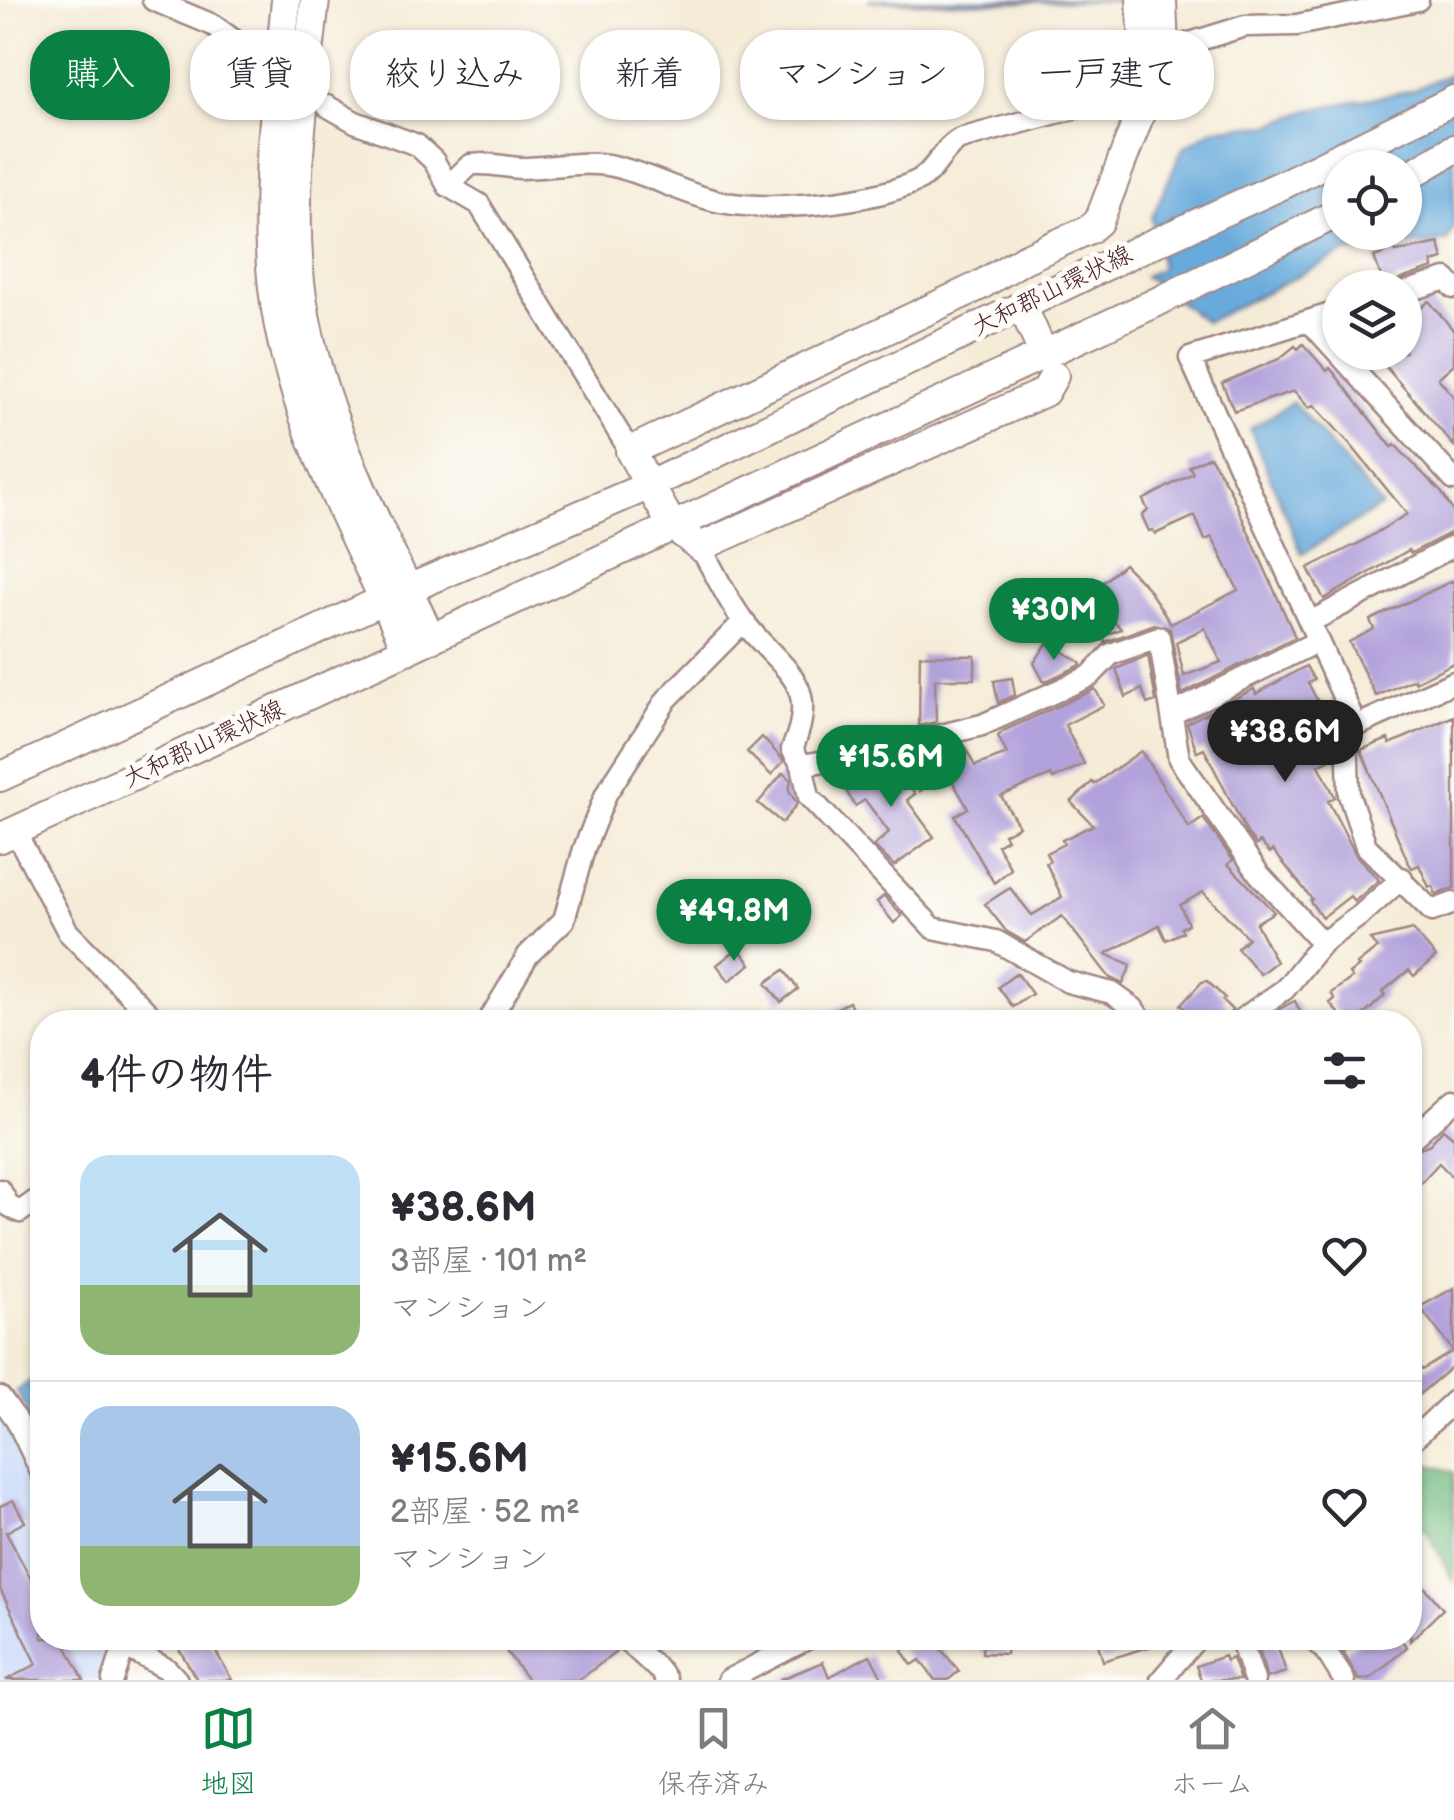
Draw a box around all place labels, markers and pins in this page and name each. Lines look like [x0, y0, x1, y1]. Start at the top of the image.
pin: ¥30M [995, 578, 1113, 663]
pin: ¥38.6M [1204, 700, 1366, 785]
pin: ¥15.6M [810, 725, 972, 810]
pin: ¥49.8M [653, 879, 815, 964]

